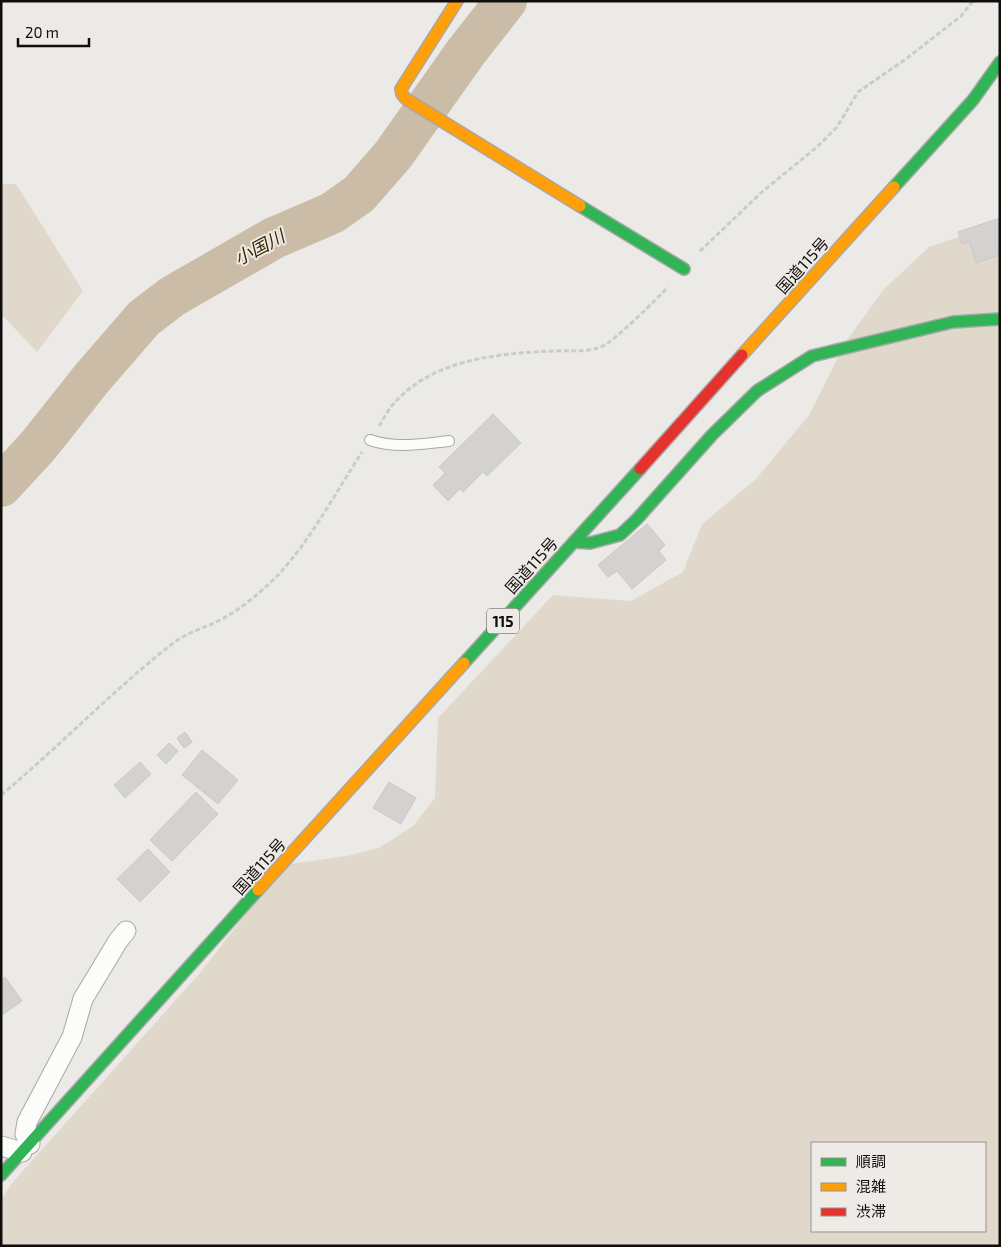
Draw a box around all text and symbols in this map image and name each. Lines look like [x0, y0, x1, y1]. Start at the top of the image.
scale bar [18, 15, 89, 47]
text: 20 m [25, 23, 59, 41]
water label: 小国川 [230, 224, 290, 269]
street label: 国道115号 [772, 233, 832, 297]
street label: 国道115号 [501, 533, 561, 597]
road number: 115 [487, 608, 519, 634]
street label: 国道115号 [229, 834, 289, 898]
legend [811, 1142, 986, 1232]
text: 順調 [856, 1152, 886, 1170]
text: 混雑 [856, 1177, 886, 1195]
text: 渋滞 [856, 1202, 886, 1220]

